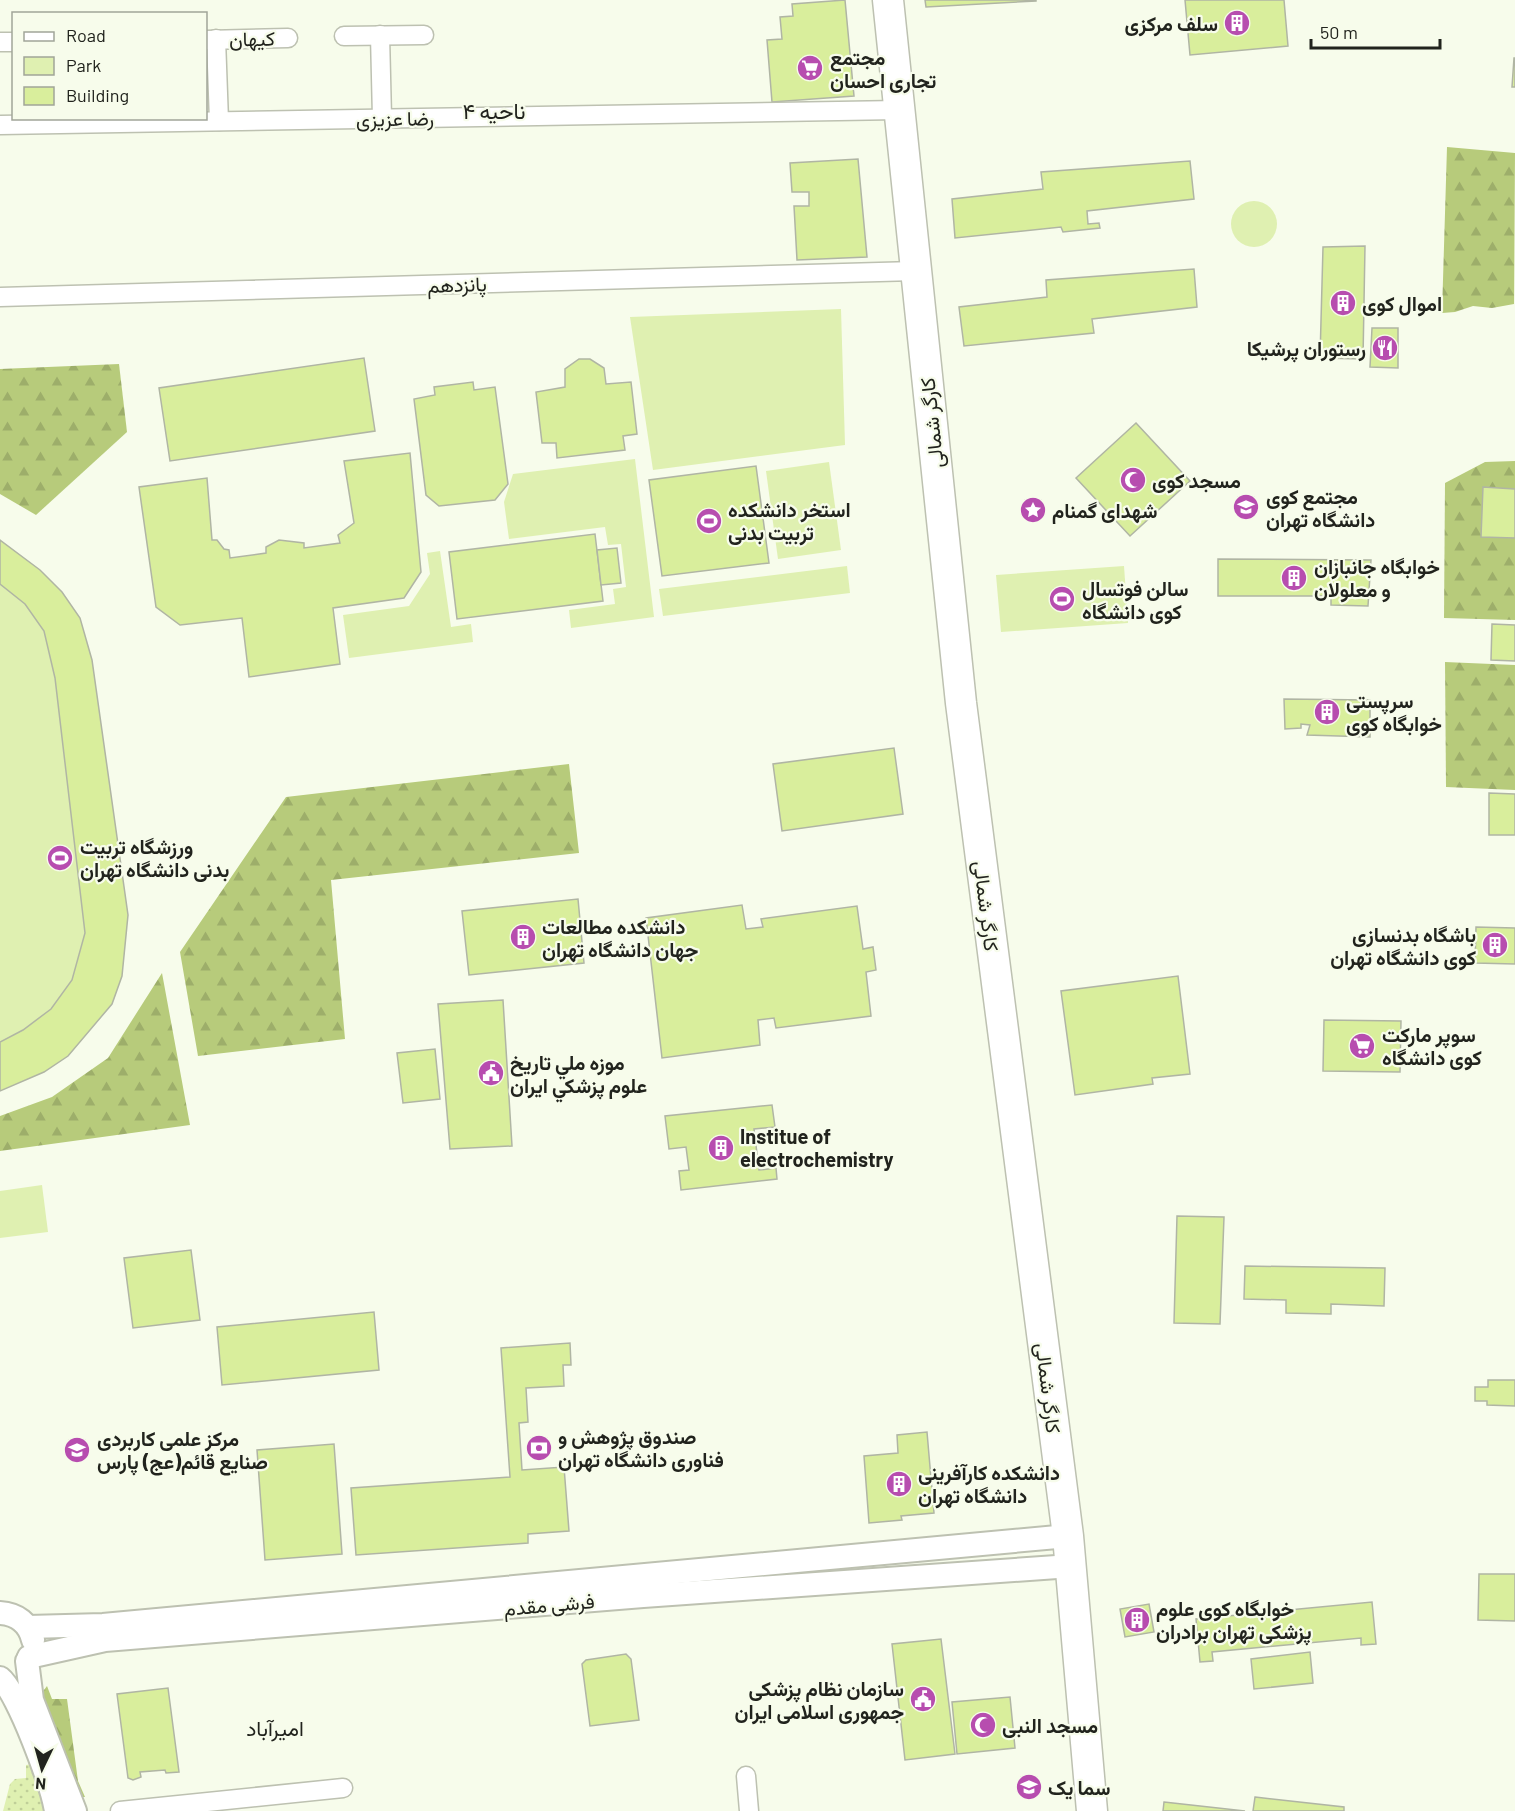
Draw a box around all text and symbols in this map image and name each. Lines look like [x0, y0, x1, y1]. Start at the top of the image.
building icon: سلف مرکزی [1222, 8, 1252, 38]
place label: سلف مرکزی [1125, 11, 1218, 37]
legend [12, 12, 207, 120]
scale bar [1311, 12, 1440, 50]
text: 50 m [1320, 21, 1358, 43]
text: Road [66, 24, 106, 46]
street label: کیهان [229, 26, 275, 52]
place label: مجتمع تجاری احسان [830, 45, 936, 94]
supermarket icon: مجتمع تجاری احسان [795, 53, 825, 83]
text: Park [66, 54, 101, 76]
text: Building [66, 84, 129, 106]
district label: ناحیه ۴ [462, 97, 526, 124]
street label: رضا عزیزی [356, 105, 434, 133]
street label: پانزدهم [427, 271, 487, 300]
building icon: اموال کوی [1328, 288, 1358, 318]
place label: اموال کوی [1362, 291, 1442, 317]
restaurant icon: رستوران پرشیکا [1370, 333, 1400, 363]
place label: رستوران پرشیکا [1247, 336, 1366, 363]
street label: کارگر شمالی [914, 376, 950, 469]
mosque icon: مسجد کوی [1118, 465, 1148, 495]
place label: مسجد کوی [1152, 468, 1241, 494]
place label: مجتمع کوی دانشگاه تهران [1266, 484, 1375, 533]
school or university icon: مجتمع کوی دانشگاه تهران [1231, 492, 1261, 522]
place icon: شهدای گمنام [1018, 495, 1048, 525]
place label: استخر دانشکده تربیت بدنی [728, 497, 851, 546]
place label: شهدای گمنام [1052, 498, 1157, 524]
sports icon: استخر دانشکده تربیت بدنی [694, 506, 724, 536]
place label: خوابگاه جانبازان و معلولان [1314, 554, 1440, 603]
building icon: خوابگاه جانبازان و معلولان [1279, 563, 1309, 593]
place label: سالن فوتسال کوی دانشگاه [1082, 576, 1189, 625]
sports icon: سالن فوتسال کوی دانشگاه [1047, 584, 1077, 614]
place label: سرپستی خوابگاه کوی [1346, 688, 1442, 737]
building icon: سرپستی خوابگاه کوی [1312, 697, 1342, 727]
place label: ورزشگاه تربیت بدنی دانشگاه تهران [80, 834, 229, 883]
sports icon: ورزشگاه تربیت بدنی دانشگاه تهران [45, 843, 75, 873]
street label: کارگر شمالی [968, 859, 1004, 953]
place label: دانشکده مطالعات جهان دانشگاه تهران [542, 914, 698, 963]
building icon: دانشکده مطالعات جهان دانشگاه تهران [508, 922, 538, 952]
place label: باشگاه بدنسازی کوی دانشگاه تهران [1330, 922, 1476, 971]
building icon: باشگاه بدنسازی کوی دانشگاه تهران [1480, 930, 1510, 960]
place label: سوپر مارکت کوی دانشگاه [1382, 1022, 1482, 1071]
supermarket icon: سوپر مارکت کوی دانشگاه [1347, 1031, 1377, 1061]
place label: موزه ملي تاريخ علوم پزشكي ايران [510, 1050, 647, 1103]
public building icon: موزه ملي تاريخ علوم پزشكي ايران [476, 1058, 506, 1088]
place label: Institue of electrochemistry [740, 1124, 894, 1171]
building icon: Institue of electrochemistry [706, 1133, 736, 1163]
street label: کارگر شمالی [1030, 1341, 1066, 1435]
place label: صندوق پژوهش و فناوری دانشگاه تهران [558, 1424, 724, 1473]
place label: مرکز علمی کاربردی صنایع قائم(عج) پارس [97, 1426, 268, 1476]
bank icon: صندوق پژوهش و فناوری دانشگاه تهران [524, 1433, 554, 1463]
school or university icon: مرکز علمی کاربردی صنایع قائم(عج) پارس [62, 1435, 92, 1465]
place label: دانشکده کارآفرینی دانشگاه تهران [918, 1460, 1060, 1509]
building icon: دانشکده کارآفرینی دانشگاه تهران [884, 1469, 914, 1499]
street label: فرشی مقدم [503, 1588, 596, 1622]
place label: خوابگاه کوی علوم پزشکی تهران برادران [1156, 1596, 1312, 1646]
building icon: خوابگاه کوی علوم پزشکی تهران برادران [1122, 1605, 1152, 1635]
place label: سازمان نظام پزشکی جمهوری اسلامی ایران [734, 1676, 904, 1725]
public building icon: سازمان نظام پزشکی جمهوری اسلامی ایران [908, 1684, 938, 1714]
mosque icon: مسجد النبی [968, 1710, 998, 1740]
place label: مسجد النبی [1002, 1713, 1098, 1738]
district label: امیرآباد [246, 1715, 304, 1742]
north arrow [12, 1739, 72, 1799]
school or university icon: سما یک [1014, 1772, 1044, 1802]
text: N [35, 1775, 47, 1794]
place label: سما یک [1048, 1775, 1110, 1800]

